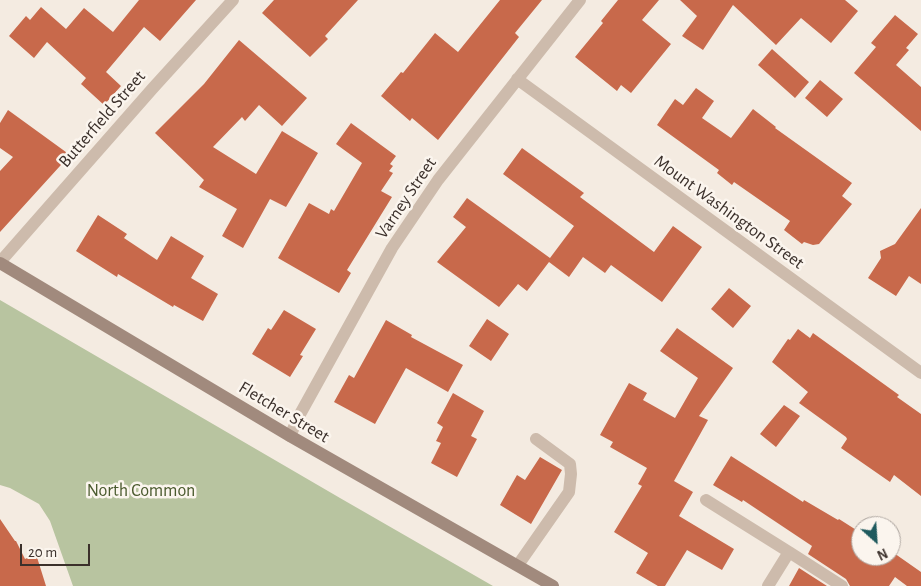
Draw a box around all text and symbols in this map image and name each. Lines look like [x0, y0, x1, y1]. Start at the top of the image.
street label: Butterfield Street [54, 66, 150, 172]
street label: Mount Washington Street [650, 150, 808, 274]
street label: Varney Street [371, 153, 441, 243]
street label: Fletcher Street [235, 377, 333, 447]
park label: North Common [87, 480, 195, 502]
north arrow [851, 516, 901, 566]
scale bar [22, 534, 92, 566]
text: 20 m [28, 545, 57, 560]
text: N [875, 545, 890, 562]

